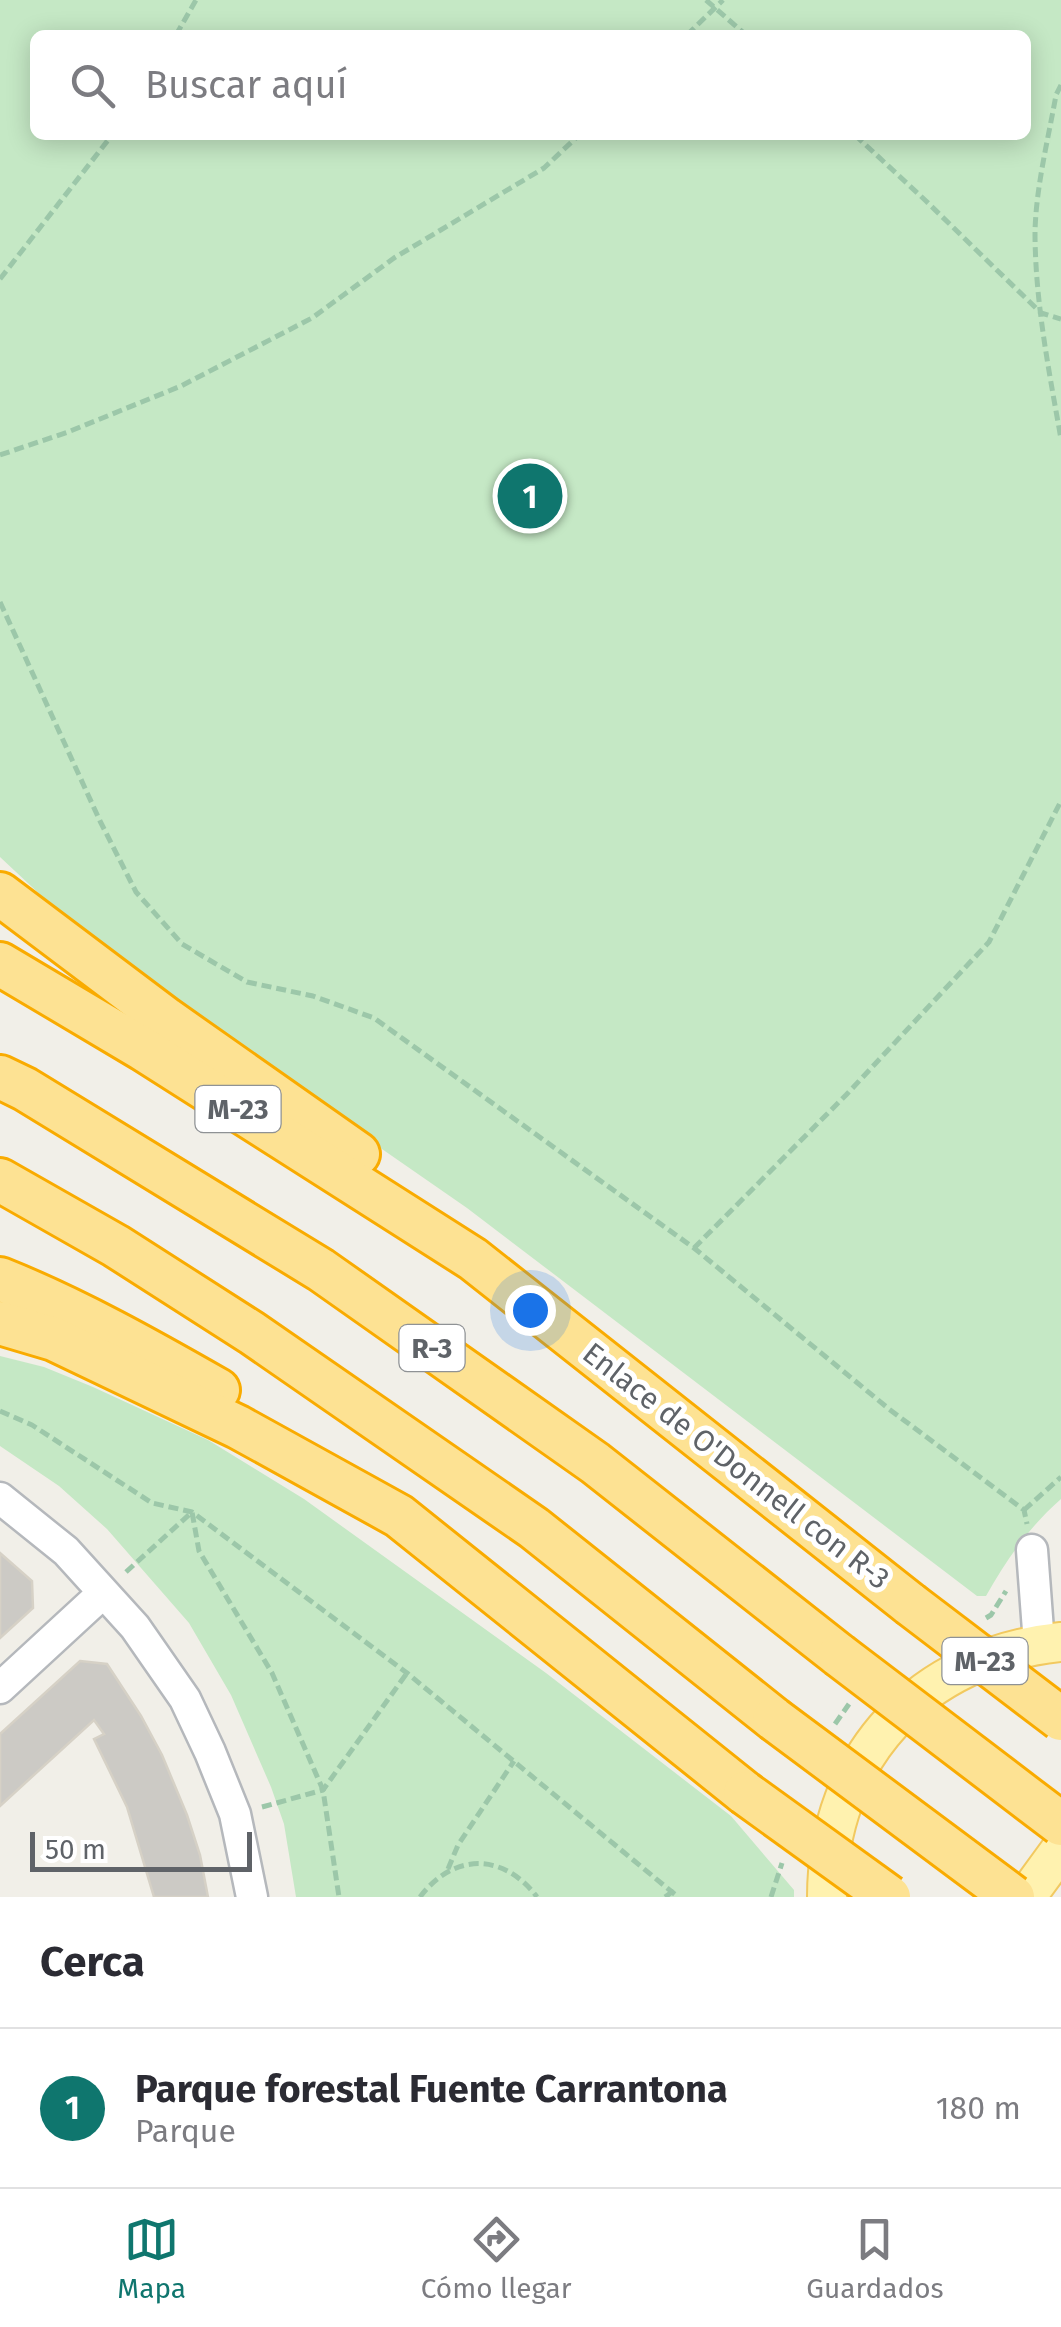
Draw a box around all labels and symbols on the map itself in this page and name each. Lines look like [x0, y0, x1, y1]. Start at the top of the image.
pin: 1 [498, 458, 562, 534]
road number: M-23 [196, 1086, 280, 1132]
your location [505, 1285, 556, 1336]
road number: R-3 [400, 1325, 464, 1371]
street label: Enlace de O'Donnell con R-3 [575, 1335, 897, 1597]
road number: M-23 [942, 1638, 1028, 1684]
scale bar [30, 1827, 252, 1872]

